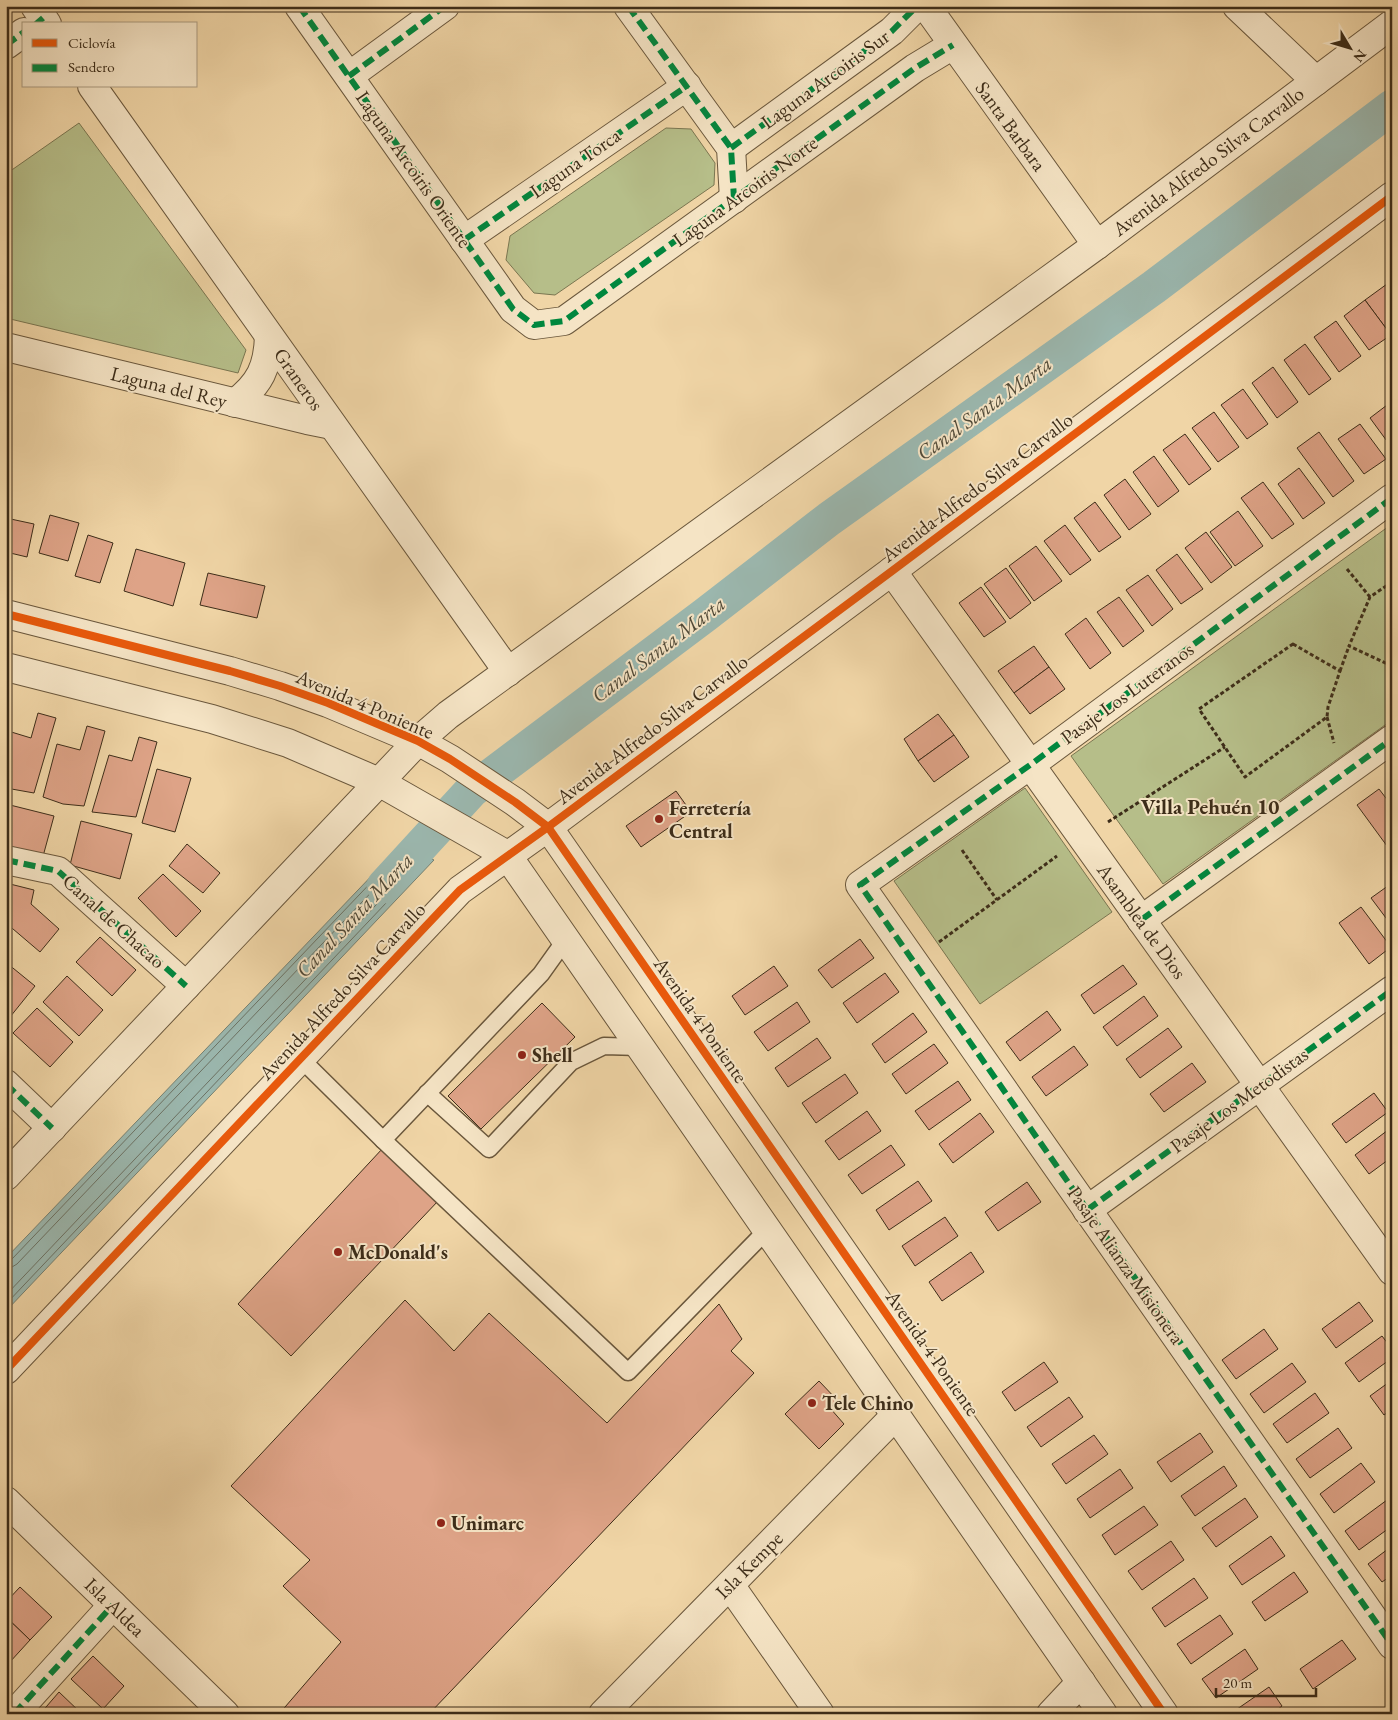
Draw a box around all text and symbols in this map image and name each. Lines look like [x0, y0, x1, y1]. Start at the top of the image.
legend [22, 22, 198, 88]
north arrow [1326, 22, 1376, 72]
street label: Laguna Arcoiris Sur [755, 23, 895, 135]
text: Ciclovía [68, 33, 115, 52]
text: N [1349, 46, 1371, 67]
text: Sendero [68, 57, 115, 76]
street label: Santa Barbara [970, 76, 1052, 176]
street label: Avenida Alfredo Silva Carvallo [1106, 80, 1309, 242]
street label: Laguna Arcoiris Oriente [350, 85, 478, 253]
street label: Laguna Torca [524, 122, 626, 204]
street label: Laguna Arcoiris Norte [667, 130, 823, 252]
street label: Graneros [268, 343, 330, 415]
water label: Canal Santa Marta [911, 350, 1057, 466]
street label: Laguna del Rey [108, 360, 230, 414]
street label: Avenida Alfredo Silva Carvallo [875, 406, 1078, 568]
water label: Canal Santa Marta [586, 590, 730, 708]
street label: Pasaje Los Luteranos [1055, 636, 1199, 750]
street label: Avenida Alfredo Silva Carvallo [550, 648, 753, 810]
street label: Avenida 4 Poniente [291, 663, 438, 745]
district label: Villa Pehuén 10 [1141, 793, 1279, 820]
place label: Ferretería Central [669, 795, 751, 844]
marker: Ferretería Central [653, 813, 665, 825]
water label: Canal Santa Marta [289, 847, 419, 983]
street label: Asamblea de Dios [1091, 857, 1193, 984]
street label: Canal de Chacao [57, 868, 171, 974]
street label: Avenida Alfredo Silva Carvallo [252, 897, 431, 1086]
street label: Avenida 4 Poniente [647, 951, 754, 1088]
street label: Pasaje Los Metodistas [1165, 1041, 1313, 1159]
place label: Shell [532, 1042, 573, 1068]
marker: Shell [516, 1049, 528, 1061]
street label: Pasaje Alianza Misionera [1062, 1181, 1190, 1349]
place label: McDonald's [348, 1239, 448, 1265]
marker: McDonald's [332, 1246, 344, 1258]
street label: Avenida 4 Poniente [879, 1284, 986, 1421]
place label: Tele Chino [822, 1390, 913, 1416]
marker: Tele Chino [806, 1397, 818, 1409]
place label: Unimarc [451, 1510, 524, 1536]
marker: Unimarc [435, 1517, 447, 1529]
street label: Isla Kempe [710, 1526, 788, 1604]
street label: Isla Aldea [79, 1572, 151, 1642]
scale bar [1216, 1665, 1316, 1697]
text: 20 m [1223, 1673, 1252, 1692]

